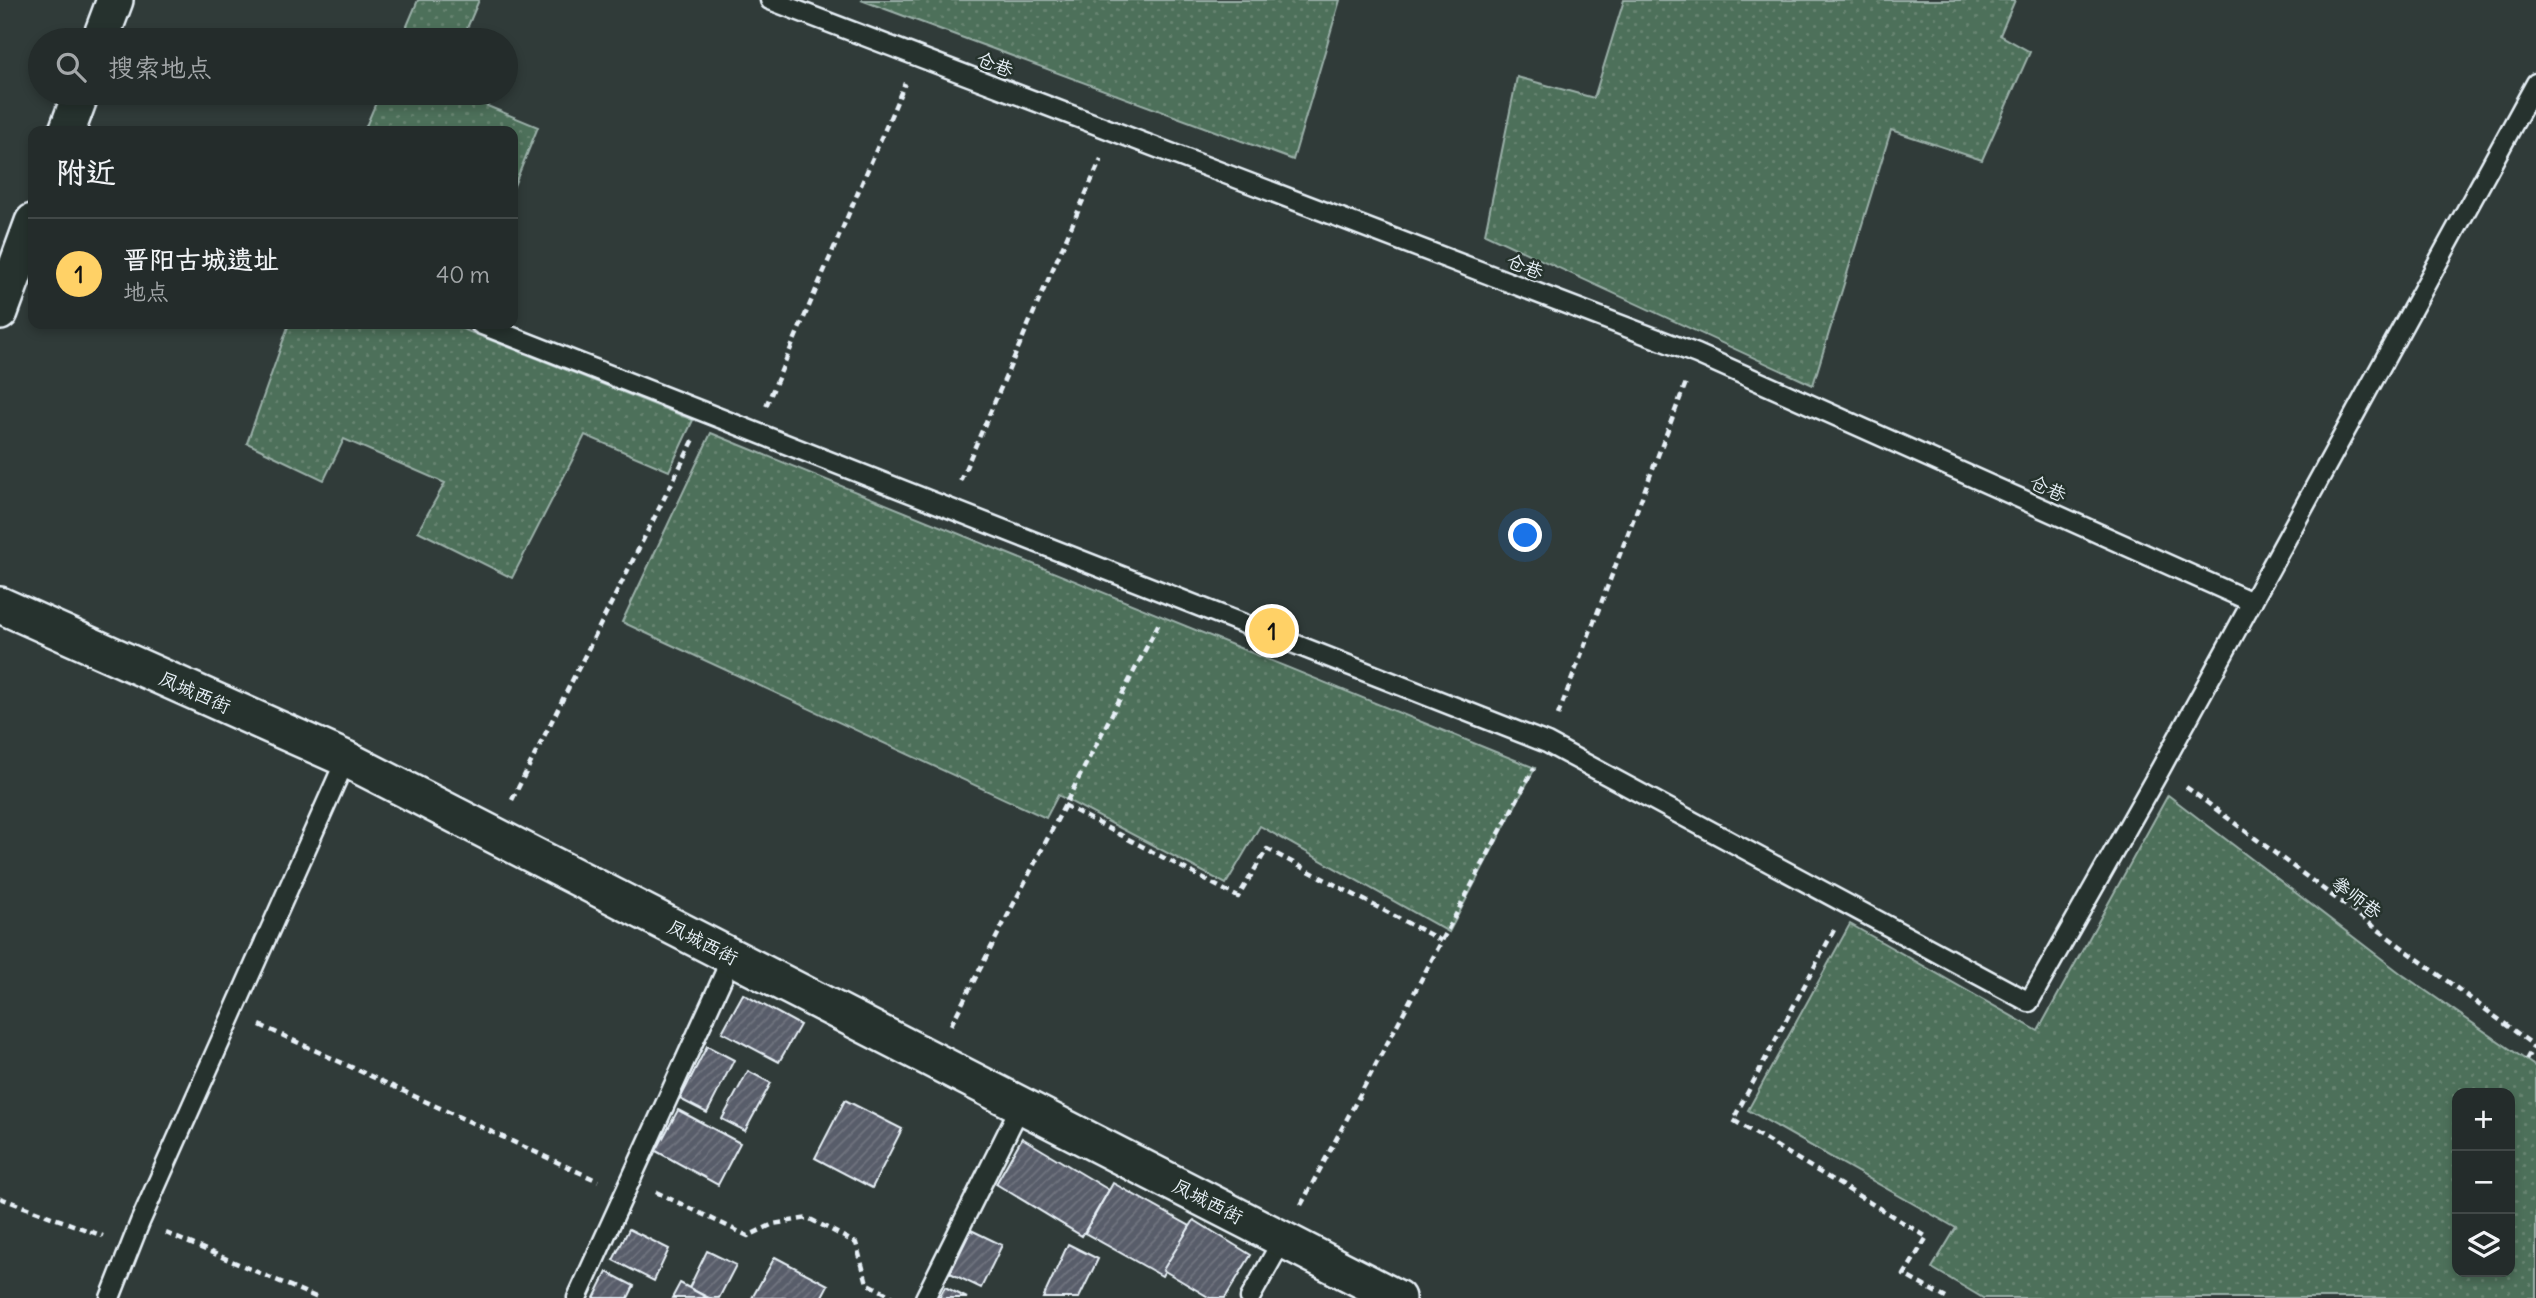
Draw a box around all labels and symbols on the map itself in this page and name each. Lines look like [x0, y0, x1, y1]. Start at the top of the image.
street label: 仓巷 [973, 46, 1017, 82]
street label: 仓巷 [1503, 248, 1547, 284]
street label: 仓巷 [2026, 469, 2070, 507]
your location [1508, 518, 1542, 552]
pin: 1 [1249, 605, 1295, 657]
street label: 凤城西街 [155, 666, 235, 718]
street label: 拳师巷 [2327, 870, 2387, 924]
street label: 凤城西街 [664, 914, 742, 970]
street label: 凤城西街 [1169, 1173, 1247, 1229]

